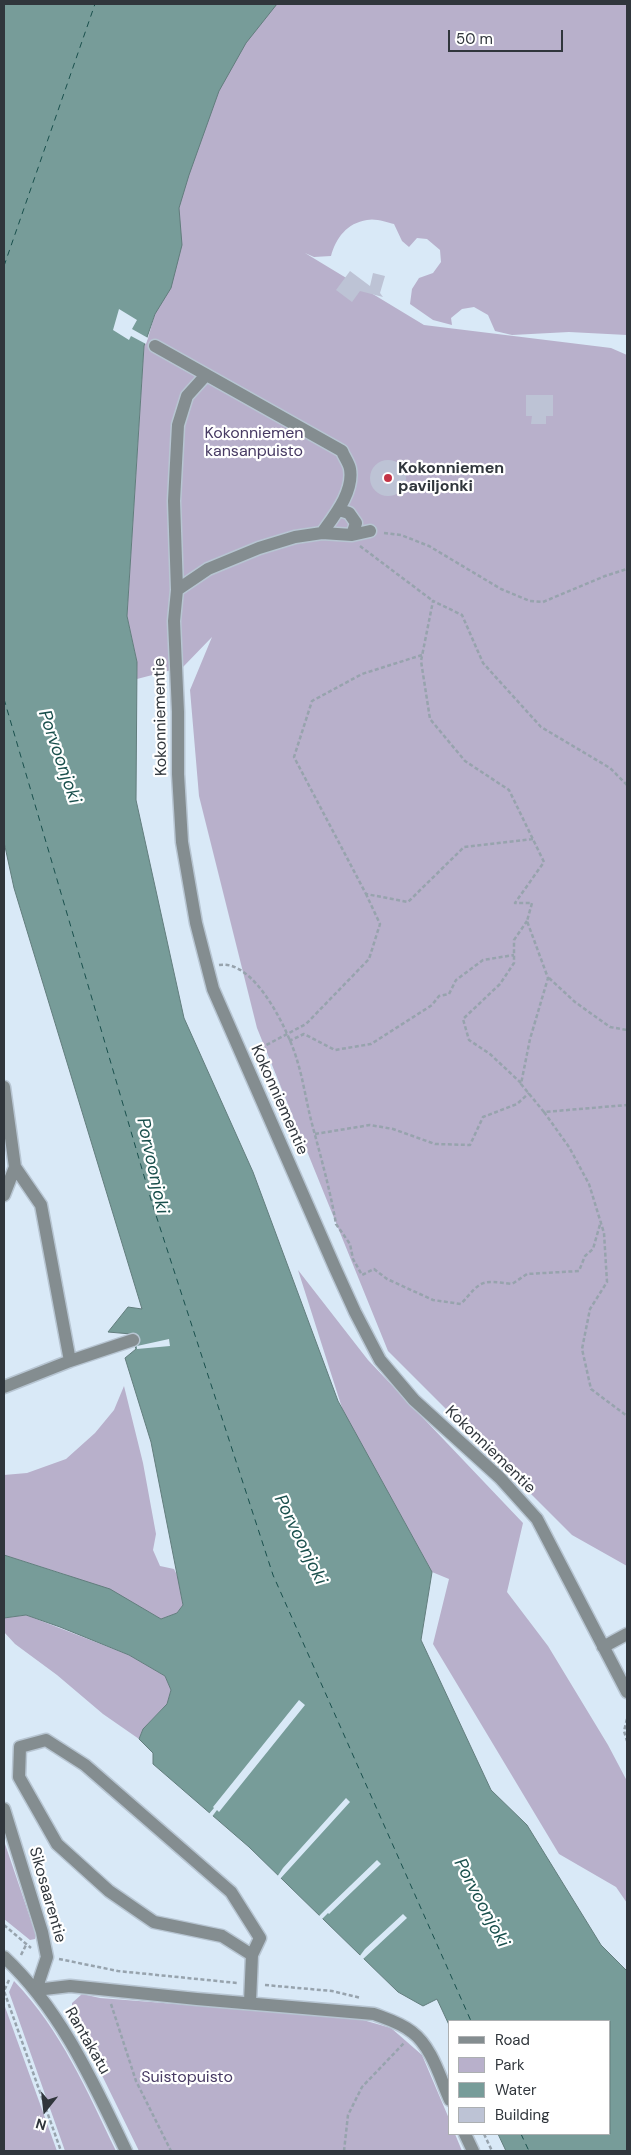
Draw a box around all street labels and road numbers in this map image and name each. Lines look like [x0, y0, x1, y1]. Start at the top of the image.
street label: Kokonniementie [150, 658, 172, 776]
street label: Kokonniementie [246, 1042, 312, 1158]
street label: Kokonniementie [441, 1402, 539, 1498]
street label: Sikosaarentie [24, 1845, 70, 1945]
street label: Rantakatu [60, 2004, 114, 2078]

